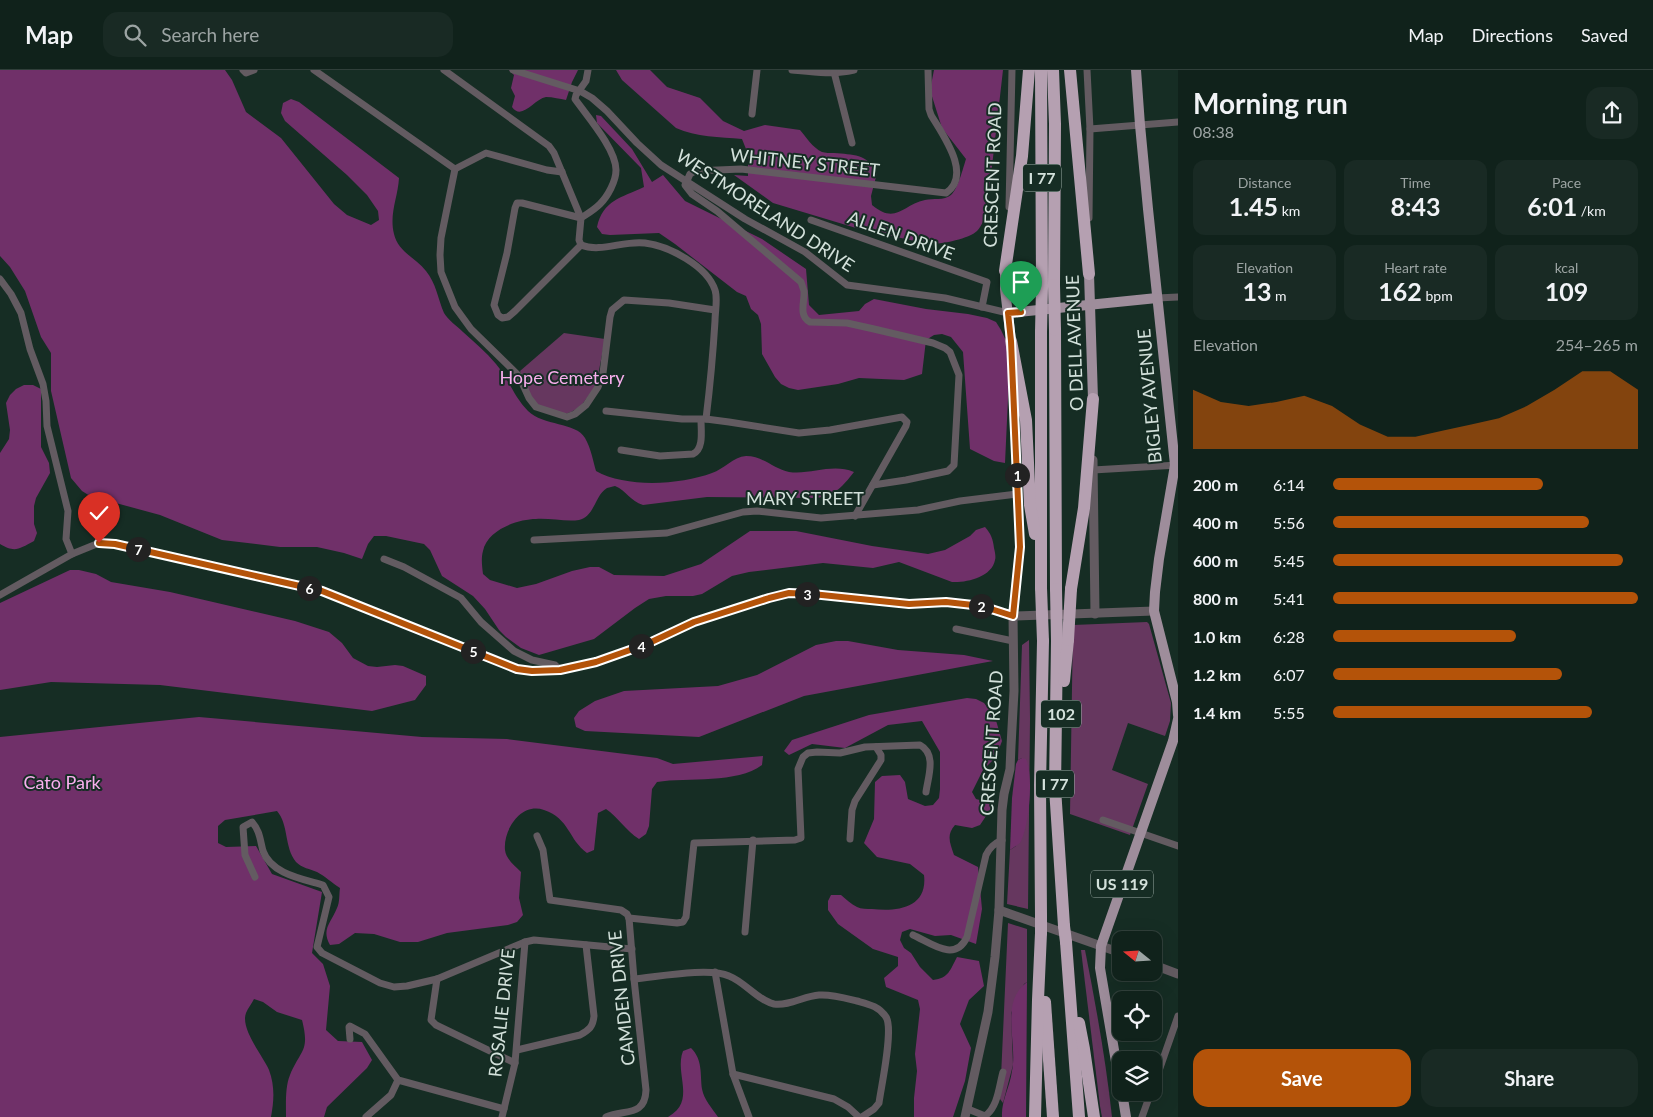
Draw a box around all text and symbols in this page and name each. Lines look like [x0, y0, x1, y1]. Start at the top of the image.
search box [103, 12, 453, 57]
text: Map [25, 20, 73, 49]
icon: search [121, 21, 149, 49]
text: Search here [161, 23, 259, 46]
text: Map [1408, 24, 1444, 46]
text: Directions [1472, 24, 1553, 46]
text: Saved [1581, 24, 1628, 46]
text: Morning run [1193, 86, 1348, 120]
button: share [1586, 87, 1638, 139]
street label: CRESCENT ROAD [978, 102, 1006, 248]
text: 08:38 [1193, 122, 1234, 141]
street label: WHITNEY STREET [729, 143, 881, 181]
street label: WESTMORELAND DRIVE [672, 144, 859, 276]
road number: I 77 [1023, 165, 1061, 192]
text: Distance [1238, 174, 1291, 191]
text: Time [1400, 174, 1431, 191]
text: Pace [1552, 174, 1581, 191]
text: 1.45 [1229, 191, 1278, 221]
text: 8:43 [1391, 191, 1440, 221]
text: 6:01 [1527, 191, 1577, 221]
text: km [1278, 202, 1300, 219]
text: /km [1577, 202, 1606, 219]
street label: ALLEN DRIVE [845, 206, 958, 265]
text: Elevation [1236, 259, 1293, 276]
text: Heart rate [1384, 259, 1447, 276]
text: kcal [1555, 259, 1578, 276]
pin [1000, 261, 1042, 312]
icon: arrive [1007, 268, 1035, 296]
street label: O DELL AVENUE [1061, 275, 1087, 411]
text: 13 [1242, 276, 1271, 306]
text: 162 [1378, 276, 1422, 306]
text: 109 [1545, 276, 1588, 306]
text: m [1271, 287, 1287, 304]
text: bpm [1422, 287, 1453, 304]
street label: BIGLEY AVENUE [1132, 328, 1166, 464]
text: Elevation [1193, 335, 1258, 354]
text: 254–265 m [1556, 335, 1638, 354]
park label: Hope Cemetery [499, 366, 625, 388]
pin: 1 [1004, 462, 1030, 488]
text: 1 [1013, 467, 1022, 484]
text: 200 m [1193, 475, 1238, 494]
text: 6:14 [1273, 475, 1305, 494]
street label: MARY STREET [746, 487, 864, 509]
pin [78, 492, 120, 543]
icon: check [85, 499, 113, 527]
text: 400 m [1193, 513, 1238, 532]
text: 5:56 [1273, 513, 1305, 532]
pin: 7 [126, 536, 150, 562]
text: 7 [134, 541, 143, 558]
text: 600 m [1193, 551, 1238, 570]
text: 5:45 [1273, 551, 1305, 570]
pin: 6 [296, 576, 322, 600]
text: 6 [305, 580, 314, 597]
pin: 3 [794, 582, 820, 606]
text: 3 [803, 586, 812, 603]
text: 800 m [1193, 589, 1238, 608]
text: 5:41 [1273, 589, 1305, 608]
pin: 2 [968, 594, 994, 618]
text: 2 [977, 598, 986, 615]
text: 1.0 km [1193, 627, 1241, 646]
text: 6:28 [1273, 627, 1305, 646]
pin: 4 [628, 634, 654, 658]
pin: 5 [460, 638, 486, 664]
text: 4 [637, 638, 646, 655]
text: 5 [469, 643, 478, 660]
text: 1.2 km [1193, 665, 1241, 684]
text: 6:07 [1273, 665, 1305, 684]
street label: CRESCENT ROAD [975, 670, 1007, 816]
road number: 102 [1041, 700, 1081, 728]
text: 1.4 km [1193, 703, 1241, 722]
text: 5:55 [1273, 703, 1305, 722]
park label: Cato Park [23, 771, 101, 793]
road number: I 77 [1036, 771, 1074, 798]
road number: US 119 [1091, 871, 1153, 898]
street label: CAMDEN DRIVE [603, 929, 639, 1067]
north arrow [1112, 931, 1162, 981]
map controls [1112, 931, 1162, 1101]
street label: ROSALIE DRIVE [483, 948, 519, 1078]
button: locate [1112, 991, 1162, 1041]
button: Save [1193, 1049, 1411, 1107]
button: Share [1421, 1049, 1638, 1107]
button: layers [1112, 1051, 1162, 1101]

